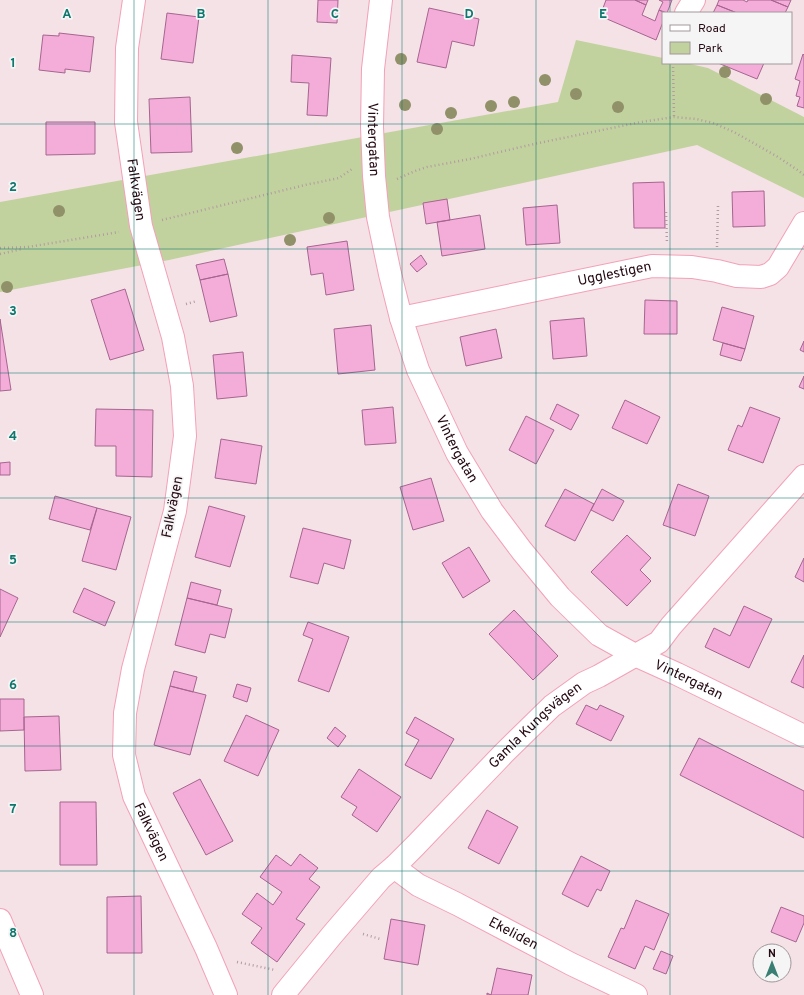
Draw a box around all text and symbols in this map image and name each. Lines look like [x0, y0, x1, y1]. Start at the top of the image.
text: A [62, 7, 72, 23]
text: B [197, 7, 206, 23]
text: C [331, 7, 339, 23]
text: D [464, 7, 474, 23]
text: E [599, 7, 607, 23]
legend [662, 12, 792, 64]
text: Road [698, 21, 726, 37]
text: Park [698, 41, 723, 57]
text: 1 [10, 56, 16, 72]
street label: Vintergatan [363, 102, 383, 177]
street label: Falkvägen [123, 158, 149, 222]
text: 2 [9, 180, 17, 196]
street label: Ugglestigen [576, 258, 653, 290]
text: 3 [9, 304, 17, 320]
street label: Vintergatan [432, 412, 481, 486]
text: 4 [9, 429, 17, 445]
street label: Falkvägen [159, 475, 187, 539]
text: 5 [9, 553, 17, 569]
street label: Vintergatan [652, 656, 726, 704]
text: 6 [9, 678, 17, 694]
street label: Gamla Kungsvägen [485, 679, 585, 772]
street label: Falkvägen [130, 800, 172, 864]
text: 7 [10, 802, 17, 818]
street label: Ekeliden [486, 914, 541, 954]
text: 8 [9, 926, 17, 942]
north arrow [752, 943, 792, 983]
text: N [768, 947, 776, 961]

